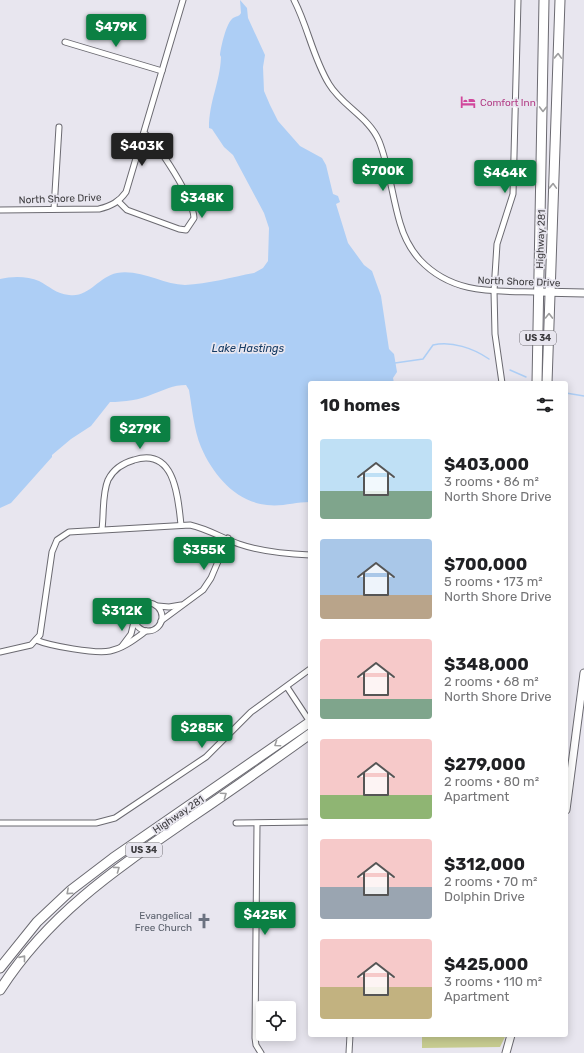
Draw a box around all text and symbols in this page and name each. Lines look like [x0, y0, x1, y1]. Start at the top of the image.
pin: $479K [88, 14, 144, 48]
text: $479K [95, 19, 137, 34]
one-way arrow [554, 53, 562, 59]
hotel icon: Comfort Inn [459, 93, 477, 111]
place label: Comfort Inn [480, 97, 536, 109]
one-way arrow [539, 106, 547, 112]
pin: $403K [114, 133, 170, 167]
text: $403K [120, 138, 164, 153]
pin: $700K [355, 158, 411, 192]
pin: $464K [477, 160, 533, 194]
text: $700K [362, 163, 404, 178]
text: $464K [483, 165, 527, 180]
one-way arrow [549, 183, 557, 189]
pin: $348K [174, 185, 230, 219]
text: $348K [180, 190, 224, 205]
street label: North Shore Drive [18, 192, 102, 206]
street label: Highway 281 [534, 209, 548, 269]
street label: North Shore Drive [477, 275, 561, 289]
one-way arrow [545, 313, 553, 319]
road number: US 34 [520, 331, 556, 345]
water label: Lake Hastings [212, 342, 285, 355]
icon: filters [534, 394, 556, 416]
text: 10 homes [320, 395, 400, 415]
pin: $279K [112, 416, 168, 450]
text: $279K [119, 421, 161, 436]
text: $403,000 [444, 454, 529, 474]
icon: home [352, 455, 400, 503]
text: 3 rooms · 86 m² [444, 474, 539, 489]
text: North Shore Drive [444, 489, 552, 504]
pin: $355K [176, 537, 232, 571]
text: $355K [183, 542, 225, 557]
text: $700,000 [444, 554, 527, 574]
icon: home [352, 555, 400, 603]
text: 5 rooms · 173 m² [444, 574, 543, 589]
text: North Shore Drive [444, 589, 552, 604]
pin: $312K [94, 598, 150, 632]
text: $312K [102, 603, 142, 618]
text: $348,000 [444, 654, 529, 674]
icon: home [352, 655, 400, 703]
text: 2 rooms · 68 m² [444, 674, 539, 689]
text: North Shore Drive [444, 689, 552, 704]
pin: $285K [174, 715, 230, 749]
text: $285K [181, 720, 223, 735]
one-way arrow [275, 739, 282, 746]
text: $279,000 [444, 754, 525, 774]
icon: home [352, 755, 400, 803]
text: 2 rooms · 80 m² [444, 774, 539, 789]
text: Apartment [444, 789, 509, 804]
one-way arrow [220, 792, 227, 800]
street label: Highway 281 [151, 793, 206, 836]
road number: US 34 [126, 843, 162, 857]
text: $312,000 [444, 854, 525, 874]
icon: home [352, 855, 400, 903]
one-way arrow [113, 866, 120, 874]
text: 2 rooms · 70 m² [444, 874, 538, 889]
one-way arrow [66, 887, 73, 894]
text: Dolphin Drive [444, 889, 525, 904]
pin: $425K [237, 902, 293, 936]
text: $425K [243, 907, 287, 922]
place label: Evangelical Free Church [135, 910, 192, 934]
church icon: Evangelical Free Church [195, 912, 213, 930]
text: $425,000 [444, 954, 528, 974]
one-way arrow [18, 955, 25, 963]
icon: home [352, 955, 400, 1003]
text: 3 rooms · 110 m² [444, 974, 542, 989]
text: Apartment [444, 989, 509, 1004]
map controls [256, 1001, 296, 1041]
button: locate [256, 1001, 296, 1041]

